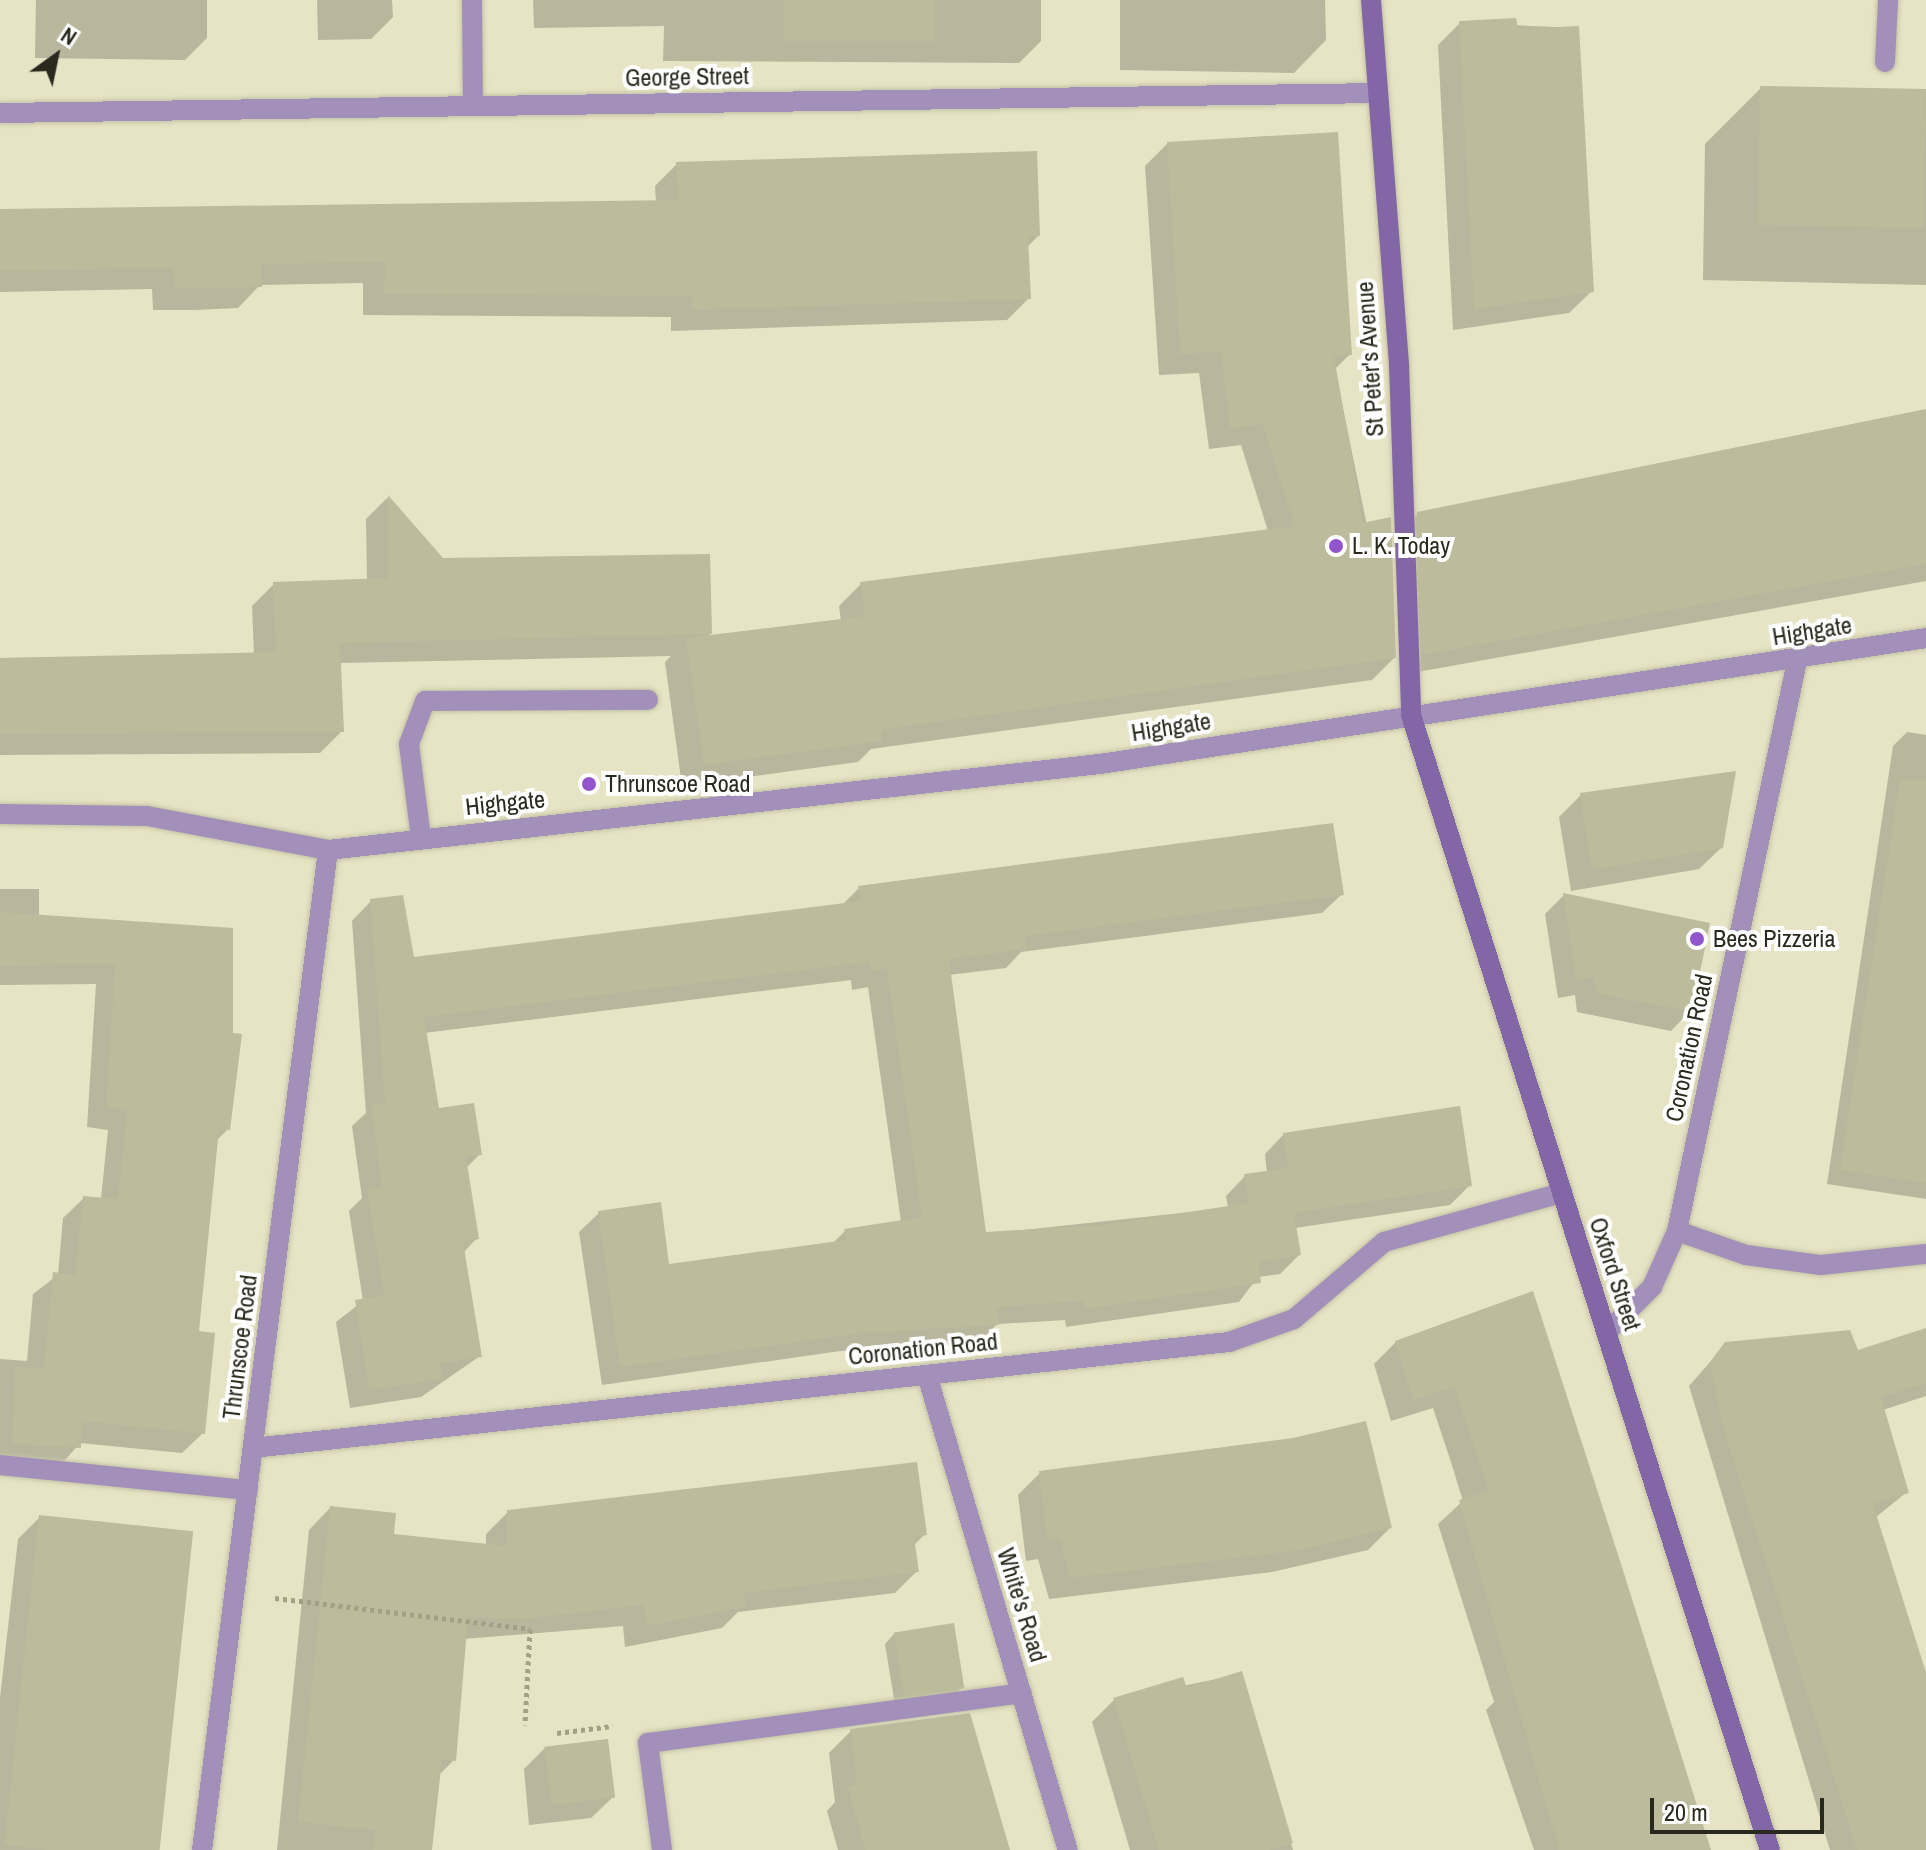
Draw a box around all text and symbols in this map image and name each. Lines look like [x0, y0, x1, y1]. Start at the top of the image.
north arrow [16, 16, 96, 96]
text: N [55, 20, 83, 52]
street label: George Street [625, 62, 749, 92]
street label: St Peter's Avenue [1350, 280, 1390, 438]
place label: L. K. Today [1352, 532, 1450, 560]
marker: L. K. Today [1327, 537, 1345, 555]
street label: Highgate [1770, 611, 1854, 651]
street label: Highgate [1129, 707, 1213, 747]
place label: Thrunscoe Road [605, 770, 750, 798]
marker: Thrunscoe Road [580, 775, 598, 793]
street label: Highgate [464, 785, 546, 821]
place label: Bees Pizzeria [1713, 925, 1836, 953]
marker: Bees Pizzeria [1688, 930, 1706, 948]
street label: Coronation Road [1659, 972, 1719, 1124]
street label: Oxford Street [1583, 1214, 1647, 1334]
street label: Thrunscoe Road [217, 1273, 263, 1421]
street label: Coronation Road [847, 1327, 999, 1371]
street label: White's Road [991, 1545, 1053, 1665]
scale bar [1654, 1782, 1828, 1832]
text: 20 m [1664, 1796, 1708, 1828]

